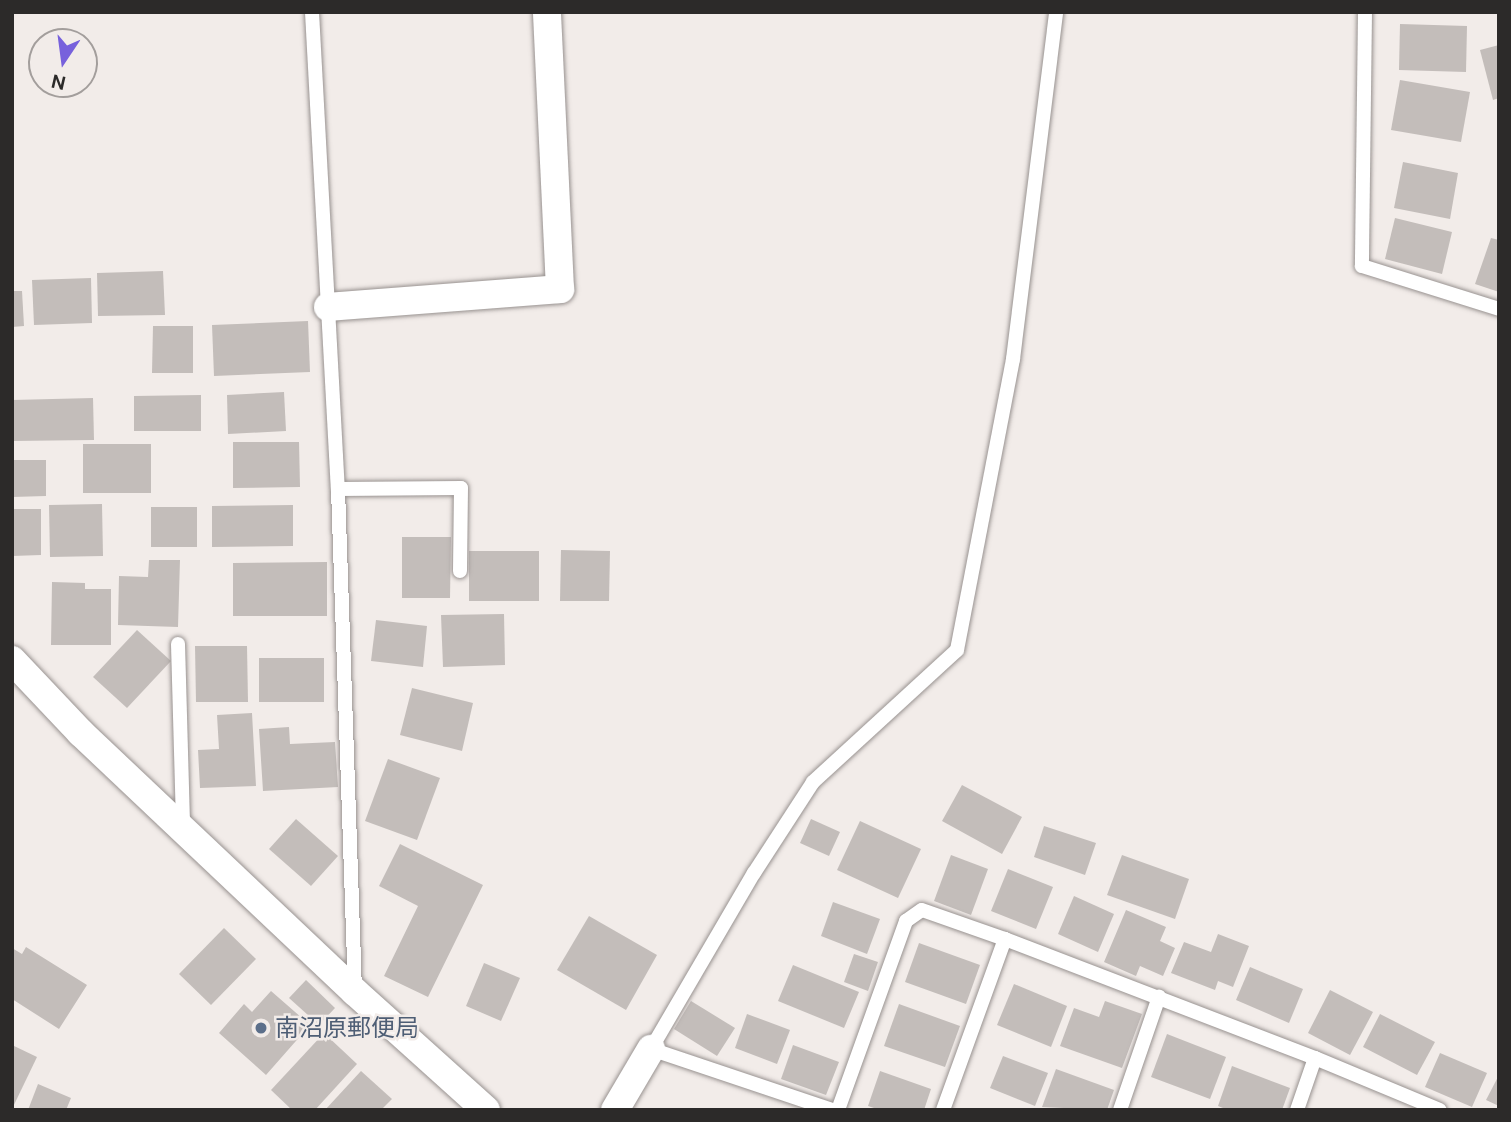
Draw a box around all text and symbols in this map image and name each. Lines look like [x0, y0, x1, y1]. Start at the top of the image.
north arrow [28, 28, 98, 98]
text: N [49, 68, 68, 96]
place label: 南沼原郵便局 [275, 1014, 419, 1042]
marker: 南沼原郵便局 [253, 1020, 269, 1036]

